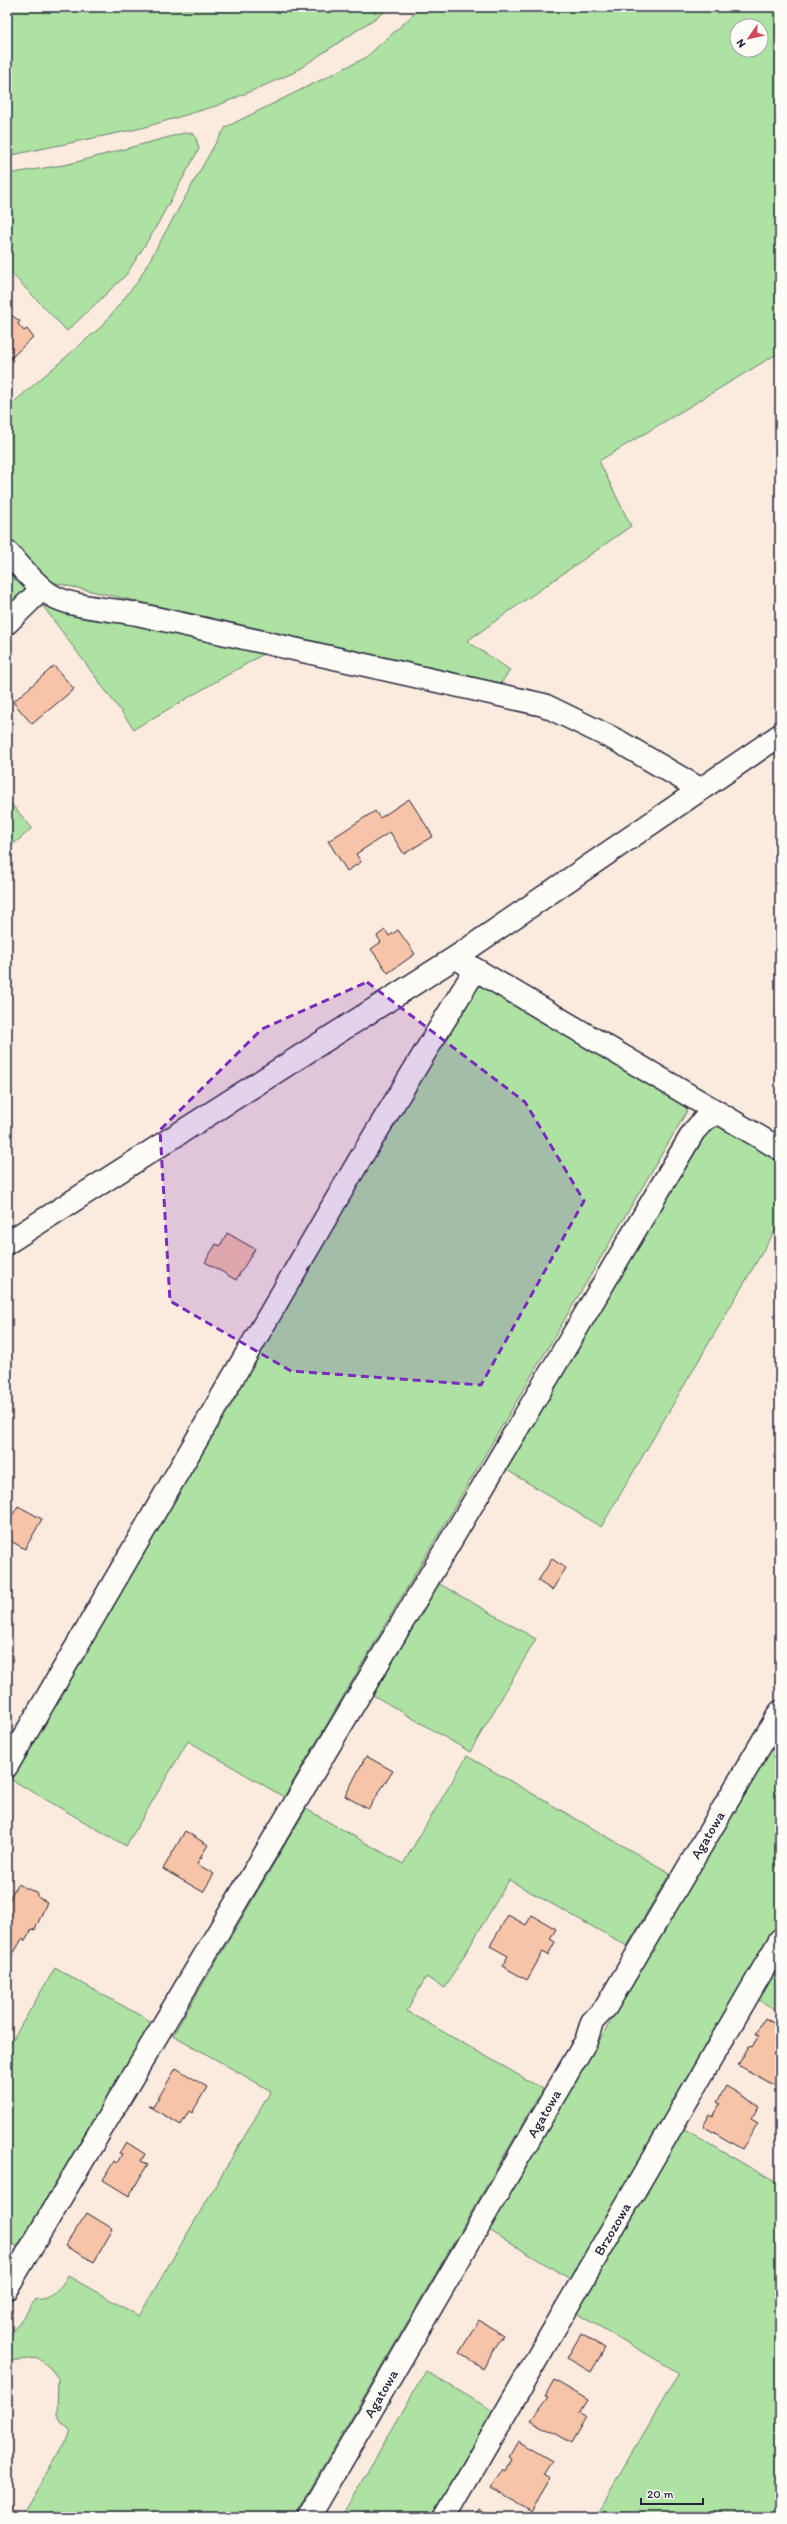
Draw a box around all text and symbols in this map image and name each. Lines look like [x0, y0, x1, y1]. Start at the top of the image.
north arrow [729, 18, 769, 58]
text: N [734, 37, 749, 50]
street label: Agatowa [687, 1808, 729, 1862]
street label: Agatowa [524, 2086, 565, 2141]
street label: Brzozowa [591, 2199, 635, 2259]
street label: Agatowa [361, 2366, 402, 2421]
scale bar [641, 2480, 703, 2506]
text: 20 m [647, 2487, 674, 2501]

